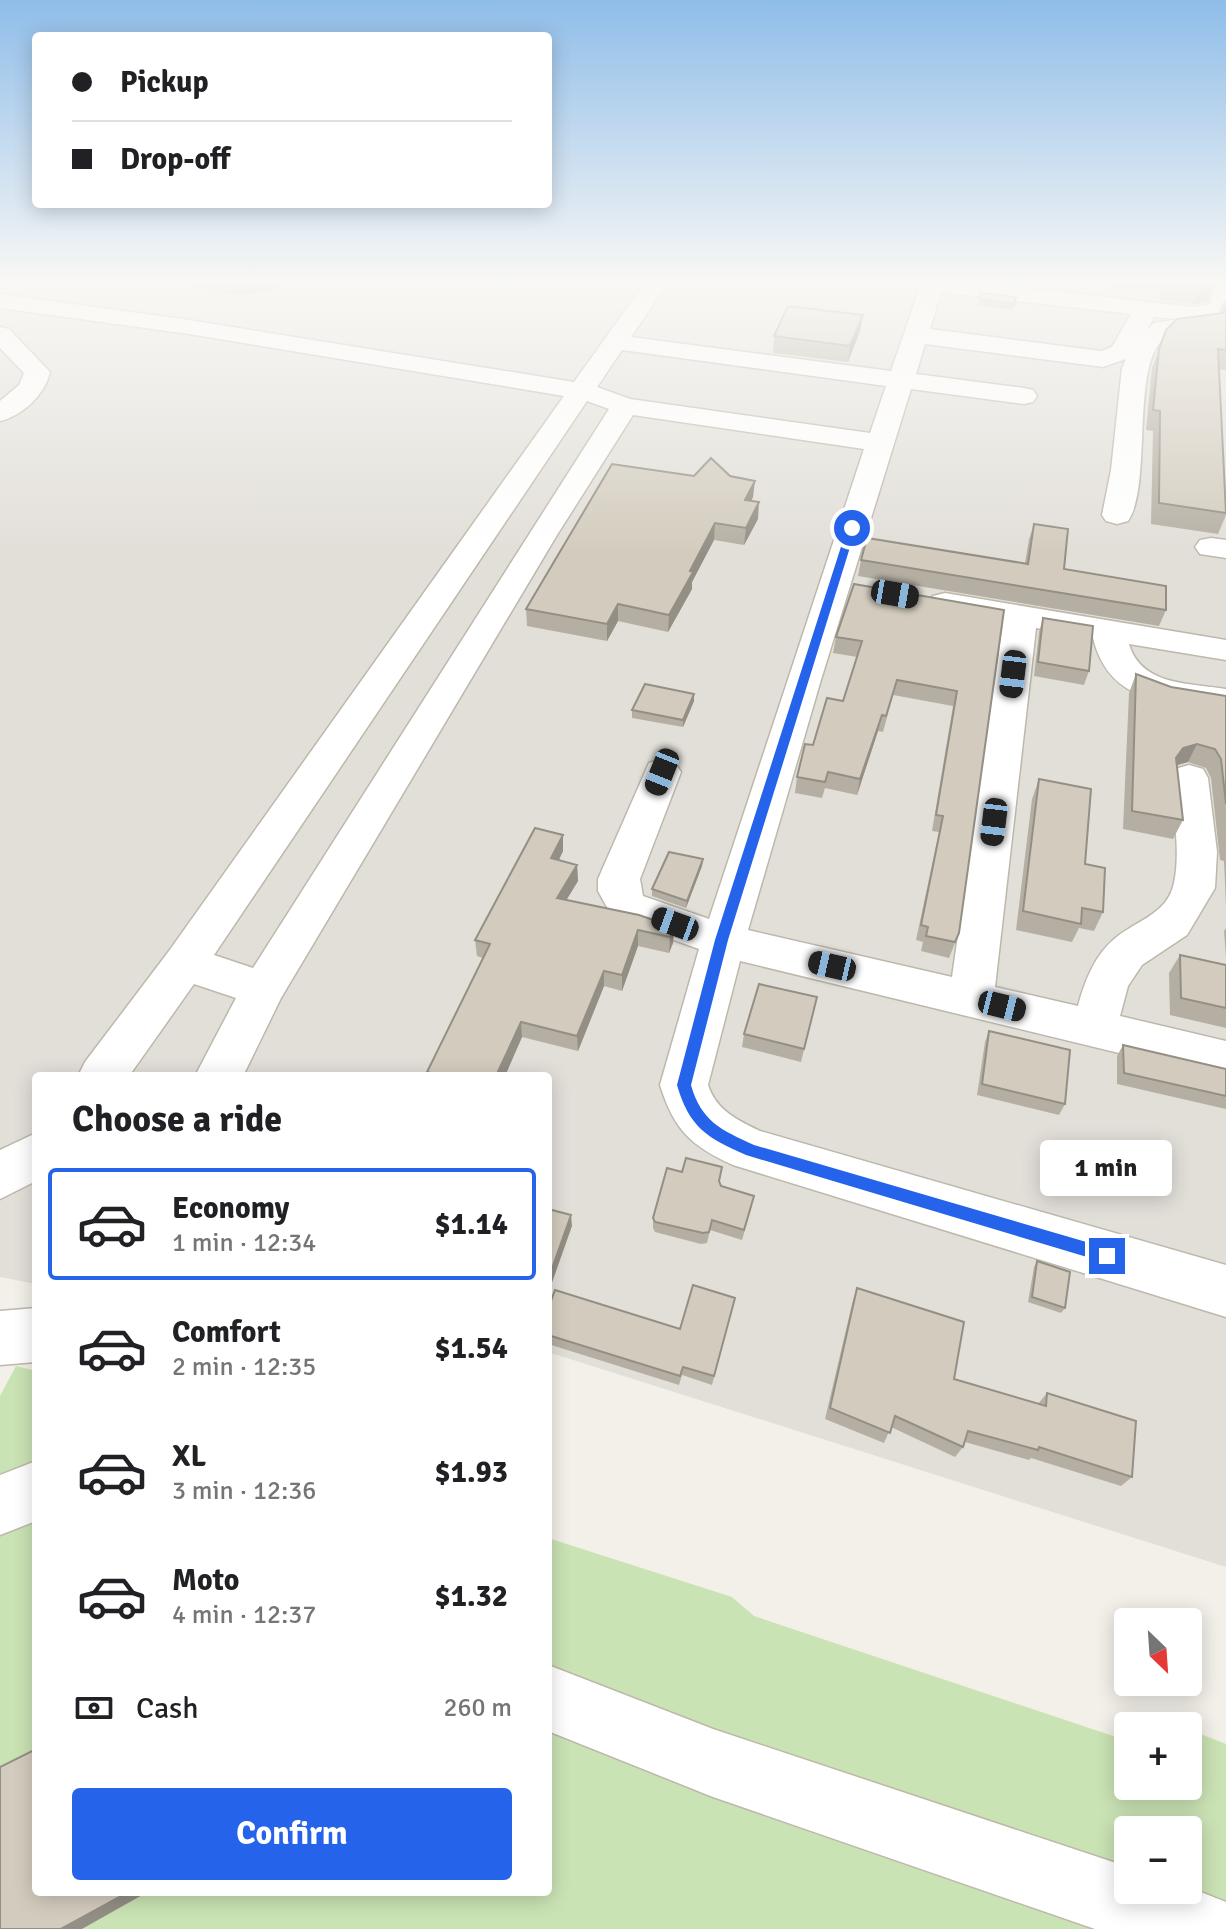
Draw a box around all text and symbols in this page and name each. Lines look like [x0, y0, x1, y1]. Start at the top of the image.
text: Pickup [120, 64, 209, 101]
text: Drop-off [120, 141, 230, 178]
route start [834, 510, 870, 546]
car [869, 578, 921, 610]
car [998, 649, 1028, 699]
car [642, 745, 682, 799]
car [979, 797, 1009, 847]
car [648, 905, 702, 943]
car [806, 949, 858, 983]
car [976, 989, 1028, 1023]
text: Choose a ride [72, 1097, 282, 1142]
callout: 1 min [1041, 1140, 1173, 1196]
text: 1 min [1075, 1152, 1137, 1184]
icon: car [76, 1188, 148, 1260]
text: Economy [172, 1190, 289, 1227]
text: $1.14 [435, 1206, 508, 1243]
text: 1 min · 12:34 [172, 1227, 316, 1259]
route end [1089, 1238, 1125, 1274]
icon: car [76, 1312, 148, 1384]
text: Comfort [172, 1314, 281, 1351]
text: $1.54 [435, 1330, 508, 1367]
text: 2 min · 12:35 [172, 1351, 316, 1383]
icon: car [76, 1436, 148, 1508]
text: XL [172, 1438, 206, 1475]
text: $1.93 [435, 1454, 508, 1491]
text: 3 min · 12:36 [172, 1475, 316, 1507]
icon: car [76, 1560, 148, 1632]
text: Moto [172, 1562, 239, 1599]
text: $1.32 [435, 1578, 508, 1615]
text: 4 min · 12:37 [172, 1599, 316, 1631]
north arrow [1114, 1608, 1202, 1696]
map controls [1114, 1608, 1202, 1904]
icon: cash [72, 1686, 116, 1730]
text: Cash [136, 1690, 199, 1727]
text: 260 m [443, 1692, 512, 1724]
button: + [1114, 1712, 1202, 1800]
button: Confirm [72, 1788, 512, 1880]
button: − [1114, 1816, 1202, 1904]

